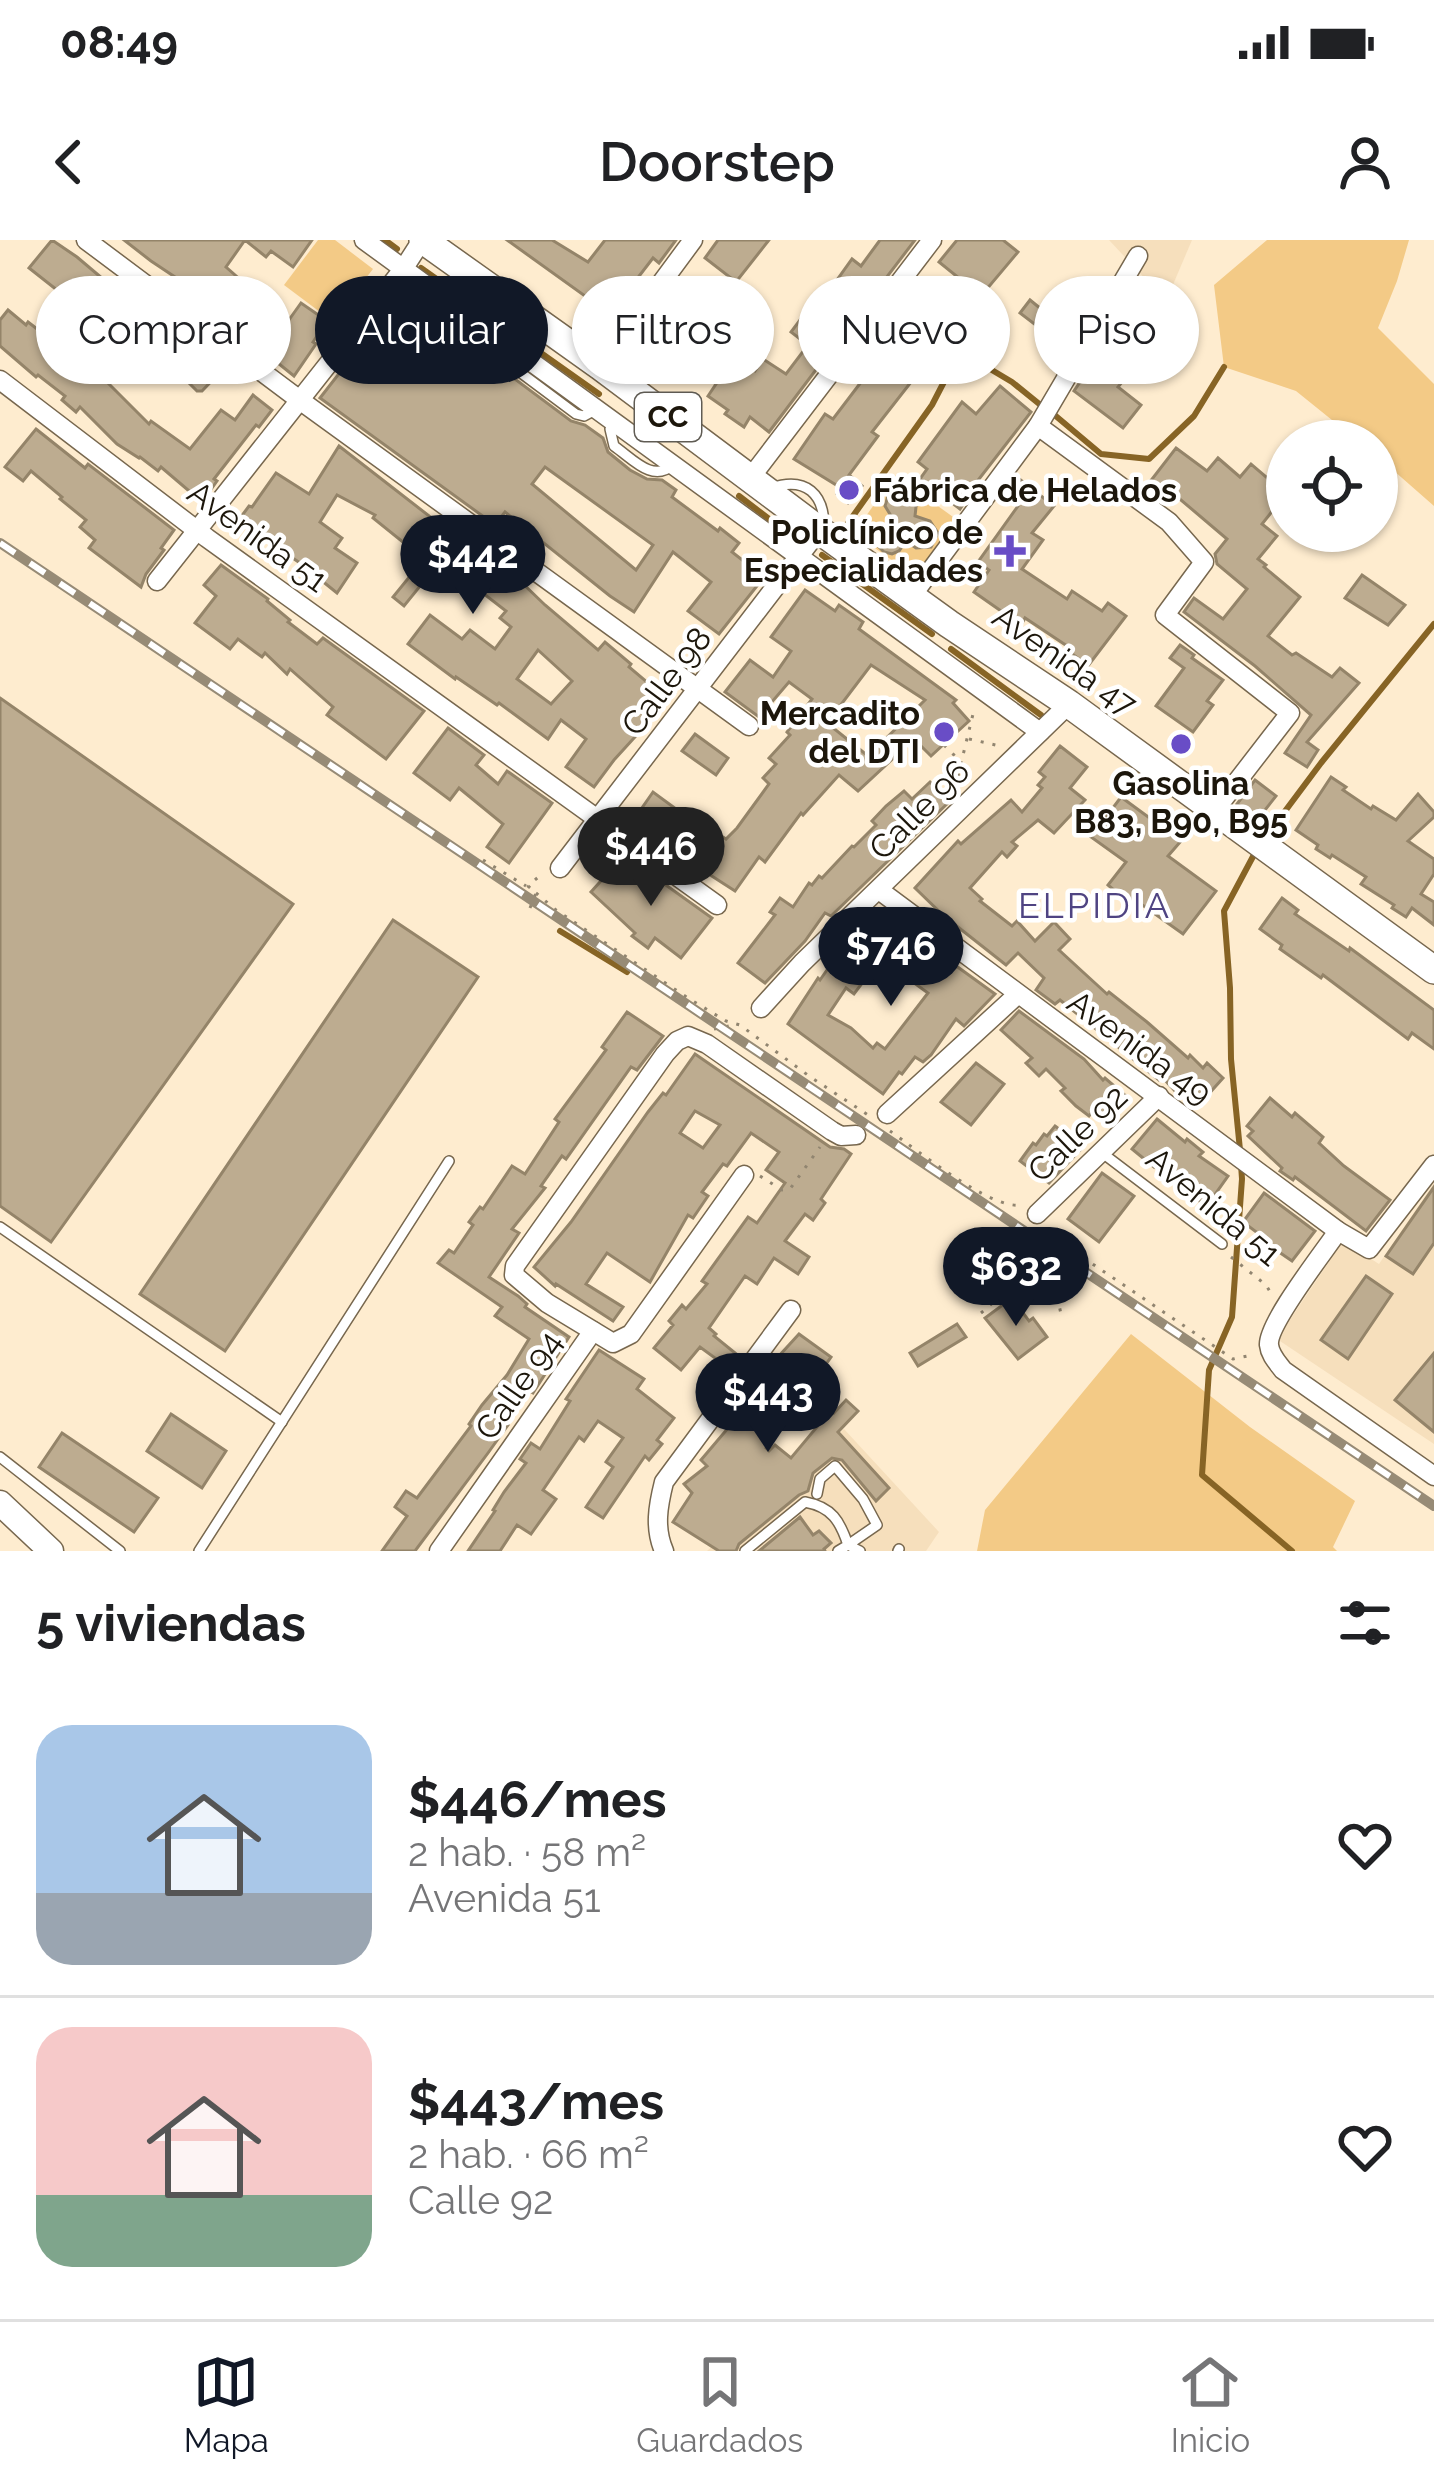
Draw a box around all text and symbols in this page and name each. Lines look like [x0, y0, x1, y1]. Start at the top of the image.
text: 08:49 [60, 16, 178, 69]
icon: back [36, 129, 102, 195]
icon: person [1332, 129, 1398, 195]
text: Doorstep [599, 130, 835, 194]
chip: Comprar [36, 276, 291, 384]
chip: Alquilar [315, 276, 548, 384]
chip: Filtros [572, 276, 774, 384]
chip: Nuevo [798, 276, 1010, 384]
chip: Piso [1034, 276, 1199, 384]
road number: CC [635, 393, 701, 441]
map controls [1266, 420, 1398, 552]
button: locate [1266, 420, 1398, 552]
place label: Fábrica de Helados [873, 471, 1177, 510]
street label: Avenida 51 [180, 473, 335, 600]
marker: Fábrica de Helados [836, 477, 862, 503]
place label: Policlínico de Especialidades [744, 513, 983, 590]
pin: $442 [402, 515, 544, 617]
text: $442 [427, 531, 519, 577]
marker: Policlínico de Especialidades [994, 535, 1026, 567]
street label: Avenida 47 [985, 597, 1144, 724]
street label: Calle 98 [613, 620, 720, 743]
place label: Mercadito del DTI [760, 694, 920, 771]
marker: Mercadito del DTI [931, 719, 957, 745]
marker: Gasolina B83, B90, B95 [1168, 731, 1194, 757]
street label: Calle 96 [861, 751, 978, 868]
place label: Gasolina B83, B90, B95 [1074, 764, 1288, 841]
pin: $446 [580, 807, 722, 909]
text: $446 [605, 823, 697, 869]
district label: ELPIDIA [1018, 884, 1172, 926]
pin: $746 [820, 907, 962, 1009]
text: $746 [845, 923, 937, 969]
street label: Avenida 49 [1060, 982, 1219, 1113]
street label: Calle 92 [1020, 1077, 1135, 1190]
street label: Avenida 51 [1139, 1139, 1289, 1274]
pin: $632 [945, 1227, 1087, 1329]
text: $632 [970, 1243, 1062, 1289]
street label: Calle 94 [467, 1323, 570, 1447]
pin: $443 [697, 1353, 839, 1455]
text: $443 [722, 1369, 814, 1415]
icon: filters [1332, 1590, 1398, 1656]
text: 5 viviendas [36, 1593, 306, 1653]
text: $446/mes [408, 1769, 667, 1829]
icon: home [132, 1773, 276, 1917]
icon: heart [1332, 1812, 1398, 1878]
text: 2 hab. · 58 m² [408, 1829, 646, 1875]
text: Avenida 51 [408, 1875, 601, 1921]
text: $443/mes [408, 2071, 664, 2131]
icon: home [132, 2075, 276, 2219]
icon: heart [1332, 2114, 1398, 2180]
text: 2 hab. · 66 m² [408, 2131, 649, 2177]
text: Calle 92 [408, 2177, 553, 2223]
tab: Mapa [184, 2349, 269, 2460]
tab: Guardados [636, 2349, 803, 2460]
tab: Inicio [1171, 2349, 1250, 2460]

